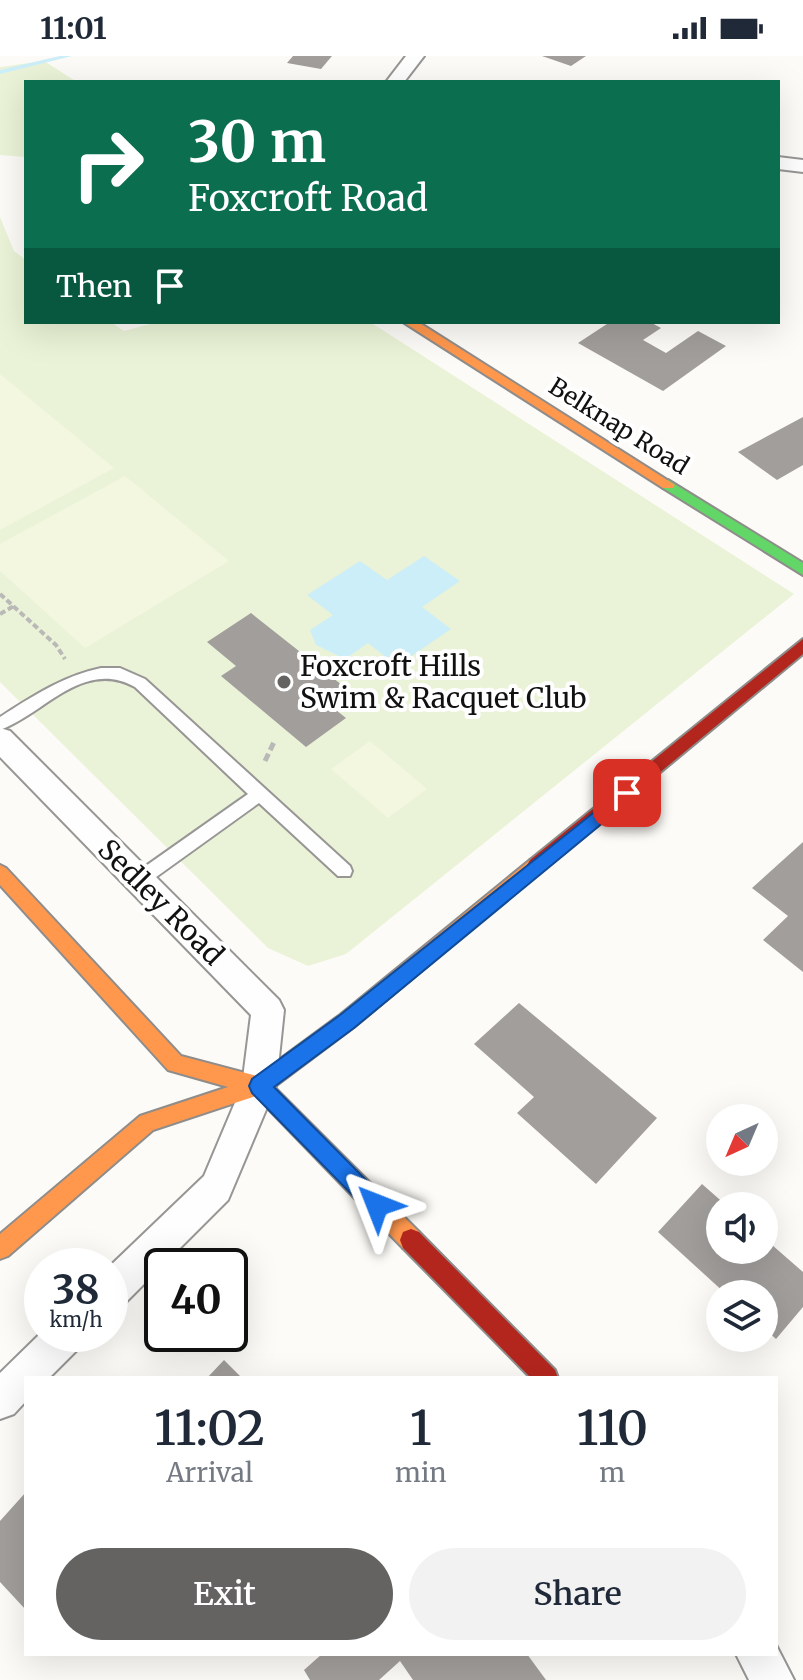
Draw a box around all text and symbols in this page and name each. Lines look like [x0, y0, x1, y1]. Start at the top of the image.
text: 11:01 [40, 9, 107, 47]
text: 30 m [188, 107, 326, 177]
icon: right [56, 112, 160, 216]
text: Foxcroft Road [188, 176, 428, 221]
icon: arrive [148, 264, 192, 308]
text: Then [56, 267, 132, 305]
street label: Belknap Road [543, 371, 695, 481]
place label: Foxcroft Hills Swim & Racquet Club [300, 648, 587, 716]
marker: Foxcroft Hills Swim & Racquet Club [275, 673, 293, 691]
pin [593, 759, 661, 827]
icon: arrive [605, 771, 649, 815]
street label: Sedley Road [91, 832, 232, 973]
north arrow [706, 1104, 778, 1176]
map controls [706, 1104, 778, 1352]
position arrow [335, 1163, 419, 1247]
button: sound [706, 1192, 778, 1264]
speed limit sign: 40 [144, 1248, 248, 1352]
text: 38 [52, 1265, 100, 1315]
button: layers [706, 1280, 778, 1352]
text: km/h [50, 1307, 102, 1332]
text: 11:02 [154, 1398, 265, 1458]
text: 1 [410, 1398, 432, 1458]
text: 110 [576, 1398, 648, 1458]
text: Arrival [166, 1456, 253, 1489]
text: min [395, 1456, 447, 1489]
text: m [599, 1456, 625, 1489]
button: Exit [56, 1548, 393, 1640]
button: Share [409, 1548, 746, 1640]

